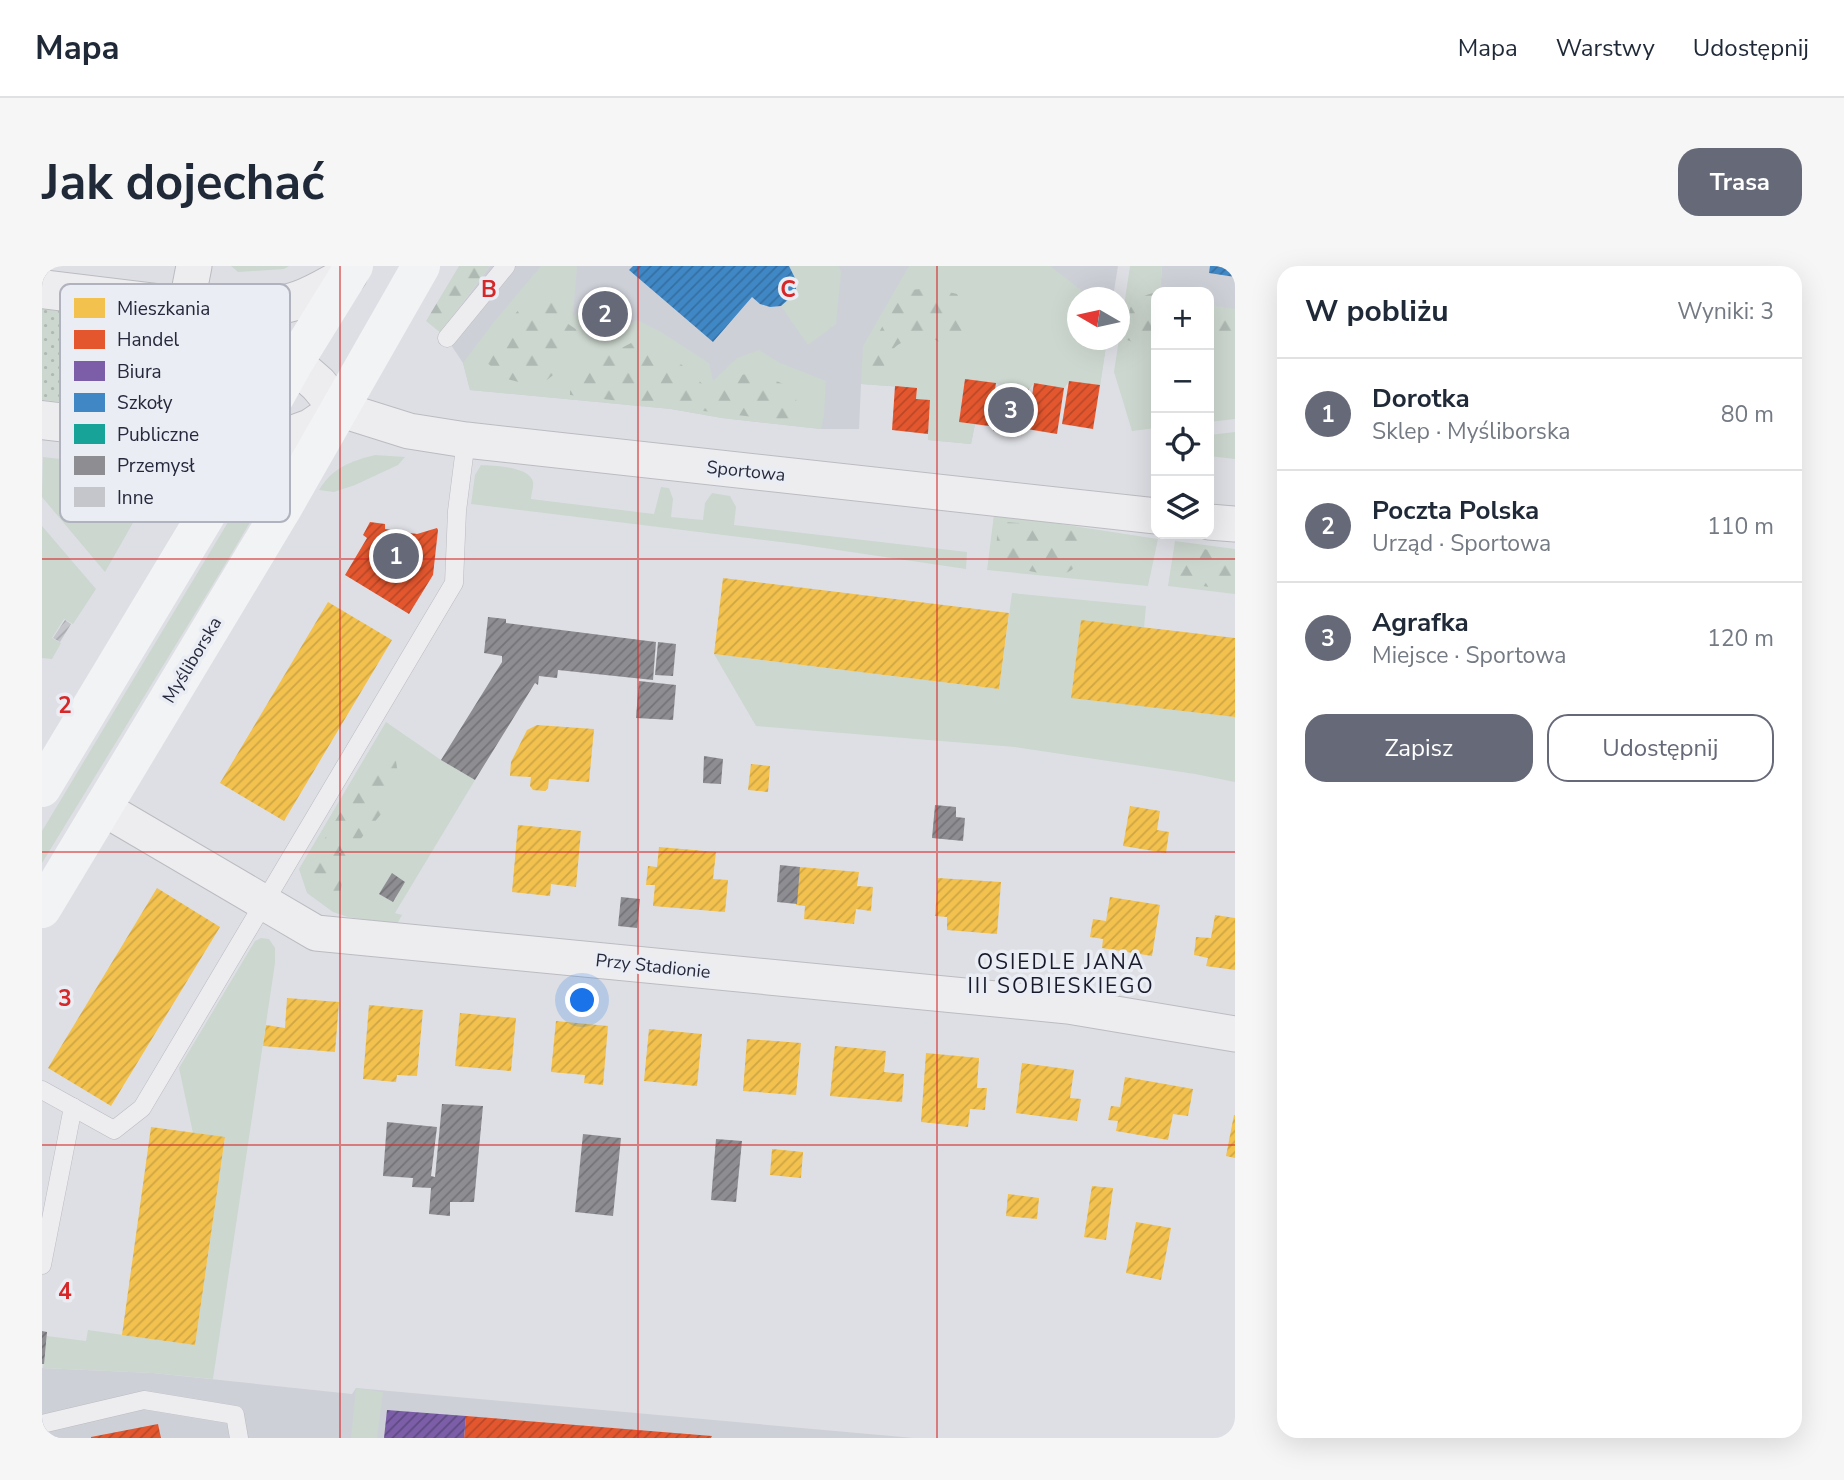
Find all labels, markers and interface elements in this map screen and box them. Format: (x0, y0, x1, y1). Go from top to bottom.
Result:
text: Mapa (35, 26, 120, 71)
text: Mapa (1458, 32, 1518, 64)
text: Warstwy (1556, 32, 1655, 64)
text: Udostępnij (1693, 32, 1809, 64)
button: Trasa (1678, 148, 1802, 216)
text: Jak dojechać (42, 149, 324, 216)
text: B (481, 274, 497, 305)
text: C (780, 274, 796, 305)
legend (60, 284, 290, 522)
north arrow (1067, 287, 1130, 350)
map controls (1151, 287, 1214, 539)
button: + (1151, 287, 1214, 350)
pin: 2 (582, 288, 628, 340)
text: W pobliżu (1305, 291, 1449, 332)
text: Mieszkania (117, 296, 210, 322)
text: Wyniki: 3 (1677, 296, 1774, 327)
text: Handel (117, 327, 180, 353)
button: − (1151, 350, 1214, 413)
text: Biura (117, 359, 162, 385)
text: Dorotka (1372, 381, 1470, 416)
pin: 3 (988, 384, 1034, 436)
text: Szkoły (117, 390, 173, 416)
text: 1 (1321, 399, 1335, 430)
text: 80 m (1721, 399, 1774, 430)
button: locate (1151, 413, 1214, 476)
text: Sklep · Myśliborska (1372, 416, 1570, 447)
text: Publiczne (117, 422, 199, 448)
text: Przemysł (117, 453, 195, 479)
street label: Sportowa (705, 455, 787, 487)
button: layers (1151, 476, 1214, 539)
text: Inne (117, 485, 154, 511)
text: Poczta Polska (1372, 493, 1539, 528)
text: 2 (1321, 511, 1335, 542)
text: 110 m (1707, 511, 1774, 542)
text: Urząd · Sportowa (1372, 528, 1551, 559)
pin: 1 (373, 530, 419, 582)
text: Agrafka (1372, 605, 1469, 640)
street label: Myśliborska (157, 612, 227, 708)
text: 3 (1321, 623, 1335, 654)
text: 120 m (1707, 623, 1774, 654)
text: Miejsce · Sportowa (1372, 640, 1567, 671)
text: 2 (58, 690, 72, 721)
button: Zapisz (1305, 714, 1533, 782)
button: Udostępnij (1547, 714, 1774, 782)
street label: Przy Stadionie (594, 948, 712, 984)
district label: OSIEDLE JANA III SOBIESKIEGO (967, 948, 1155, 1000)
text: 3 (58, 983, 72, 1014)
your location (565, 983, 599, 1017)
text: 4 (58, 1276, 72, 1307)

